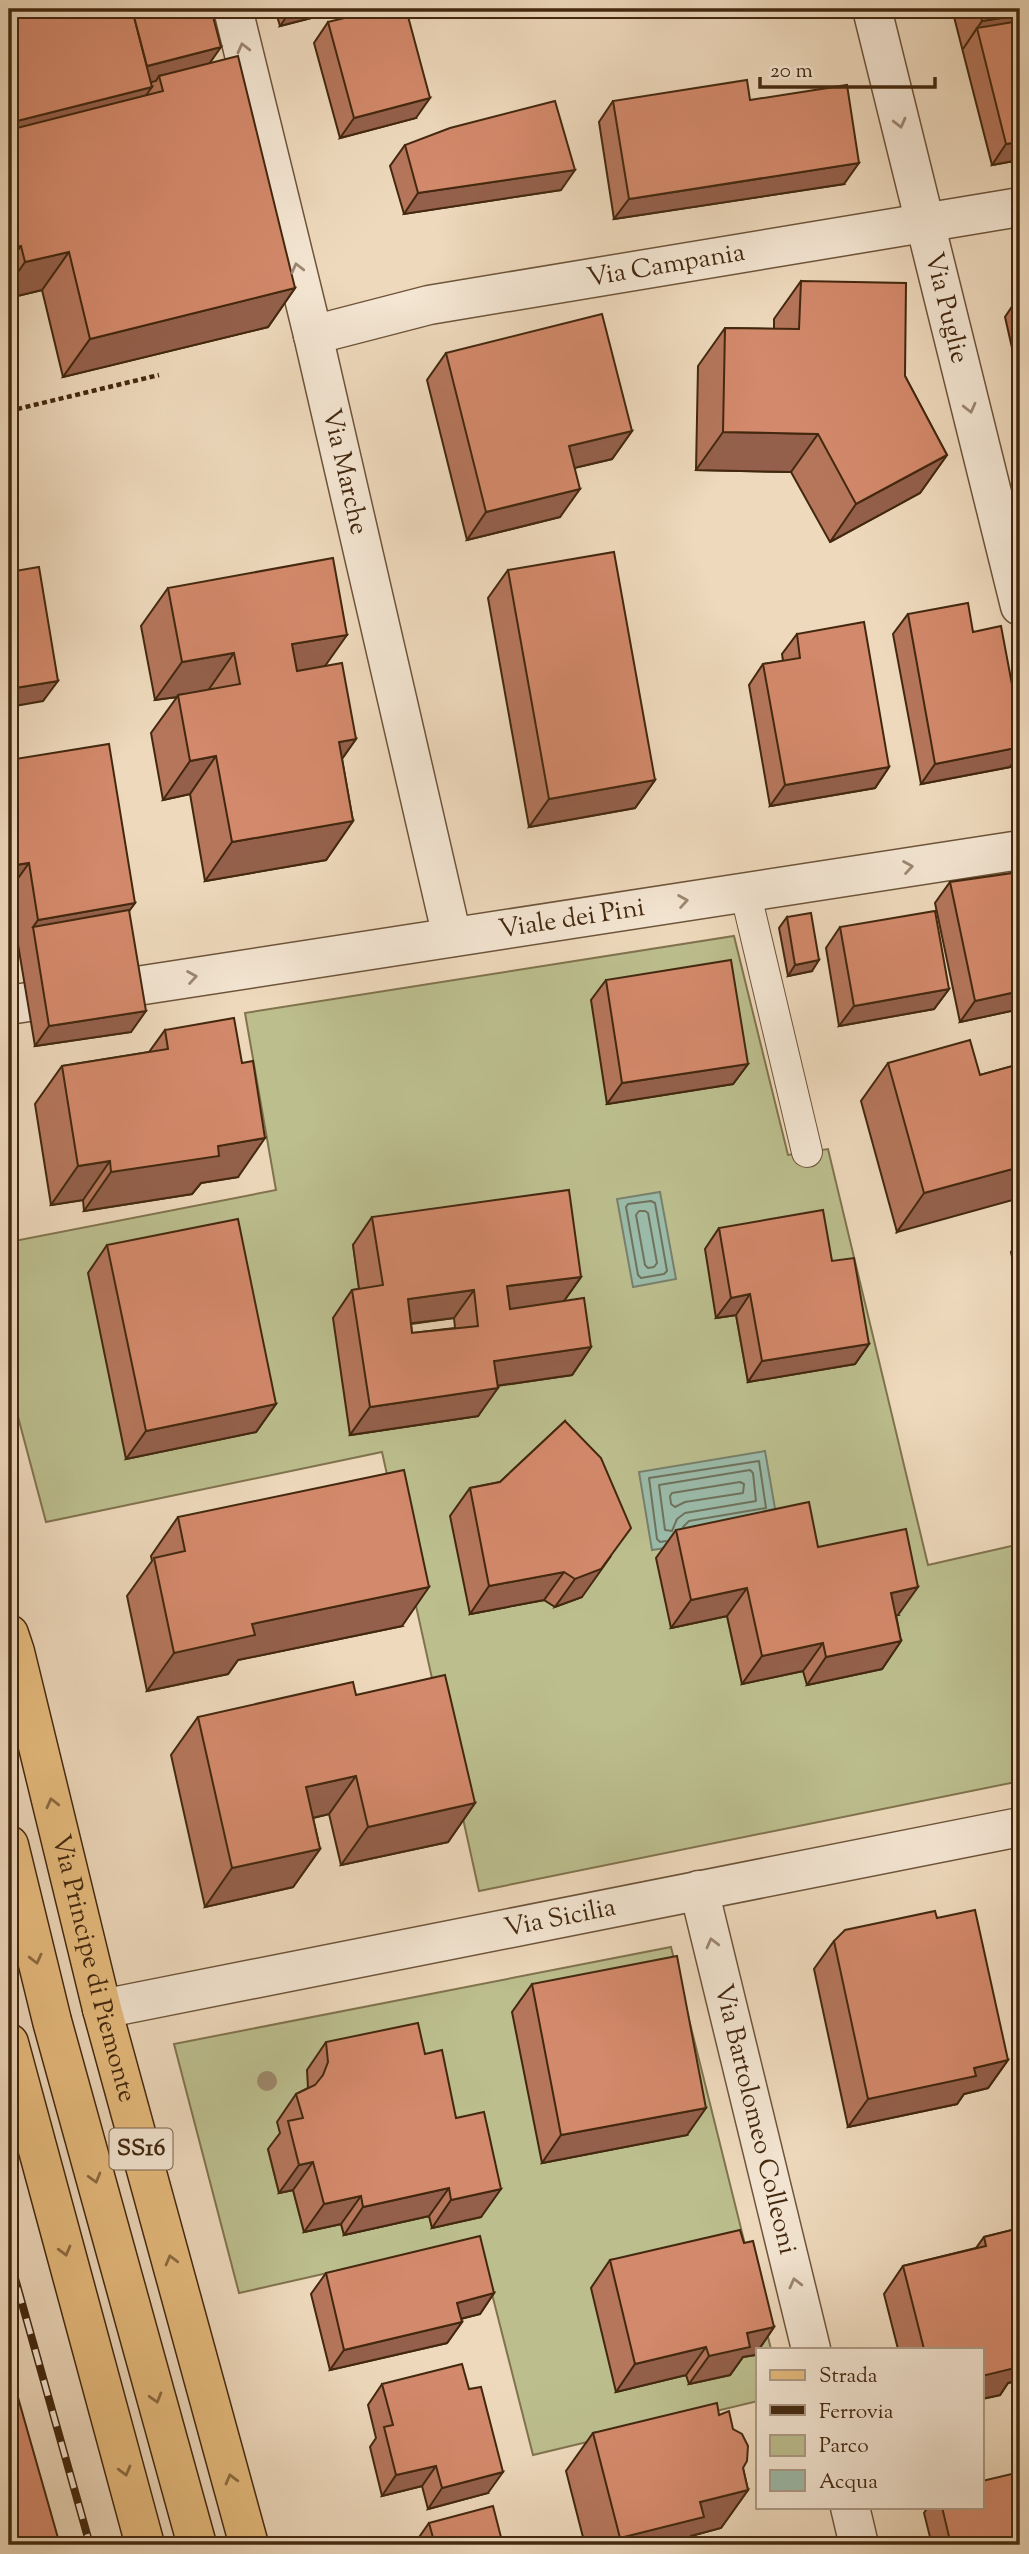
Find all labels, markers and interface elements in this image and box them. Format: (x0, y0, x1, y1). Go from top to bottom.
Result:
one-way arrow (236, 42, 251, 54)
scale bar (760, 46, 934, 90)
text: 20 m (770, 57, 813, 87)
one-way arrow (891, 117, 906, 129)
street label: Via Campania (584, 234, 748, 297)
street label: Via Puglie (915, 249, 978, 367)
one-way arrow (291, 263, 305, 275)
one-way arrow (962, 401, 976, 413)
street label: Via Marche (312, 405, 377, 538)
one-way arrow (902, 859, 914, 874)
street label: Viale dei Pini (496, 890, 647, 949)
one-way arrow (677, 894, 689, 909)
one-way arrow (186, 970, 198, 985)
one-way arrow (46, 1797, 60, 1809)
street label: Via Principe di Piemonte (42, 1831, 145, 2107)
street label: Via Sicilia (501, 1889, 619, 1947)
one-way arrow (706, 1937, 720, 1949)
one-way arrow (28, 1953, 43, 1965)
street label: Via Bartolomeo Colleoni (704, 1980, 806, 2258)
road number: SS16 (110, 2128, 172, 2170)
one-way arrow (87, 2172, 102, 2184)
one-way arrow (57, 2245, 72, 2257)
one-way arrow (165, 2254, 179, 2266)
one-way arrow (789, 2277, 803, 2289)
legend (756, 2348, 984, 2508)
text: Strada (819, 2362, 878, 2392)
one-way arrow (148, 2391, 163, 2403)
text: Ferrovia (819, 2398, 894, 2428)
text: Parco (819, 2432, 869, 2462)
one-way arrow (117, 2464, 131, 2476)
text: Acqua (819, 2468, 878, 2498)
one-way arrow (225, 2474, 239, 2486)

